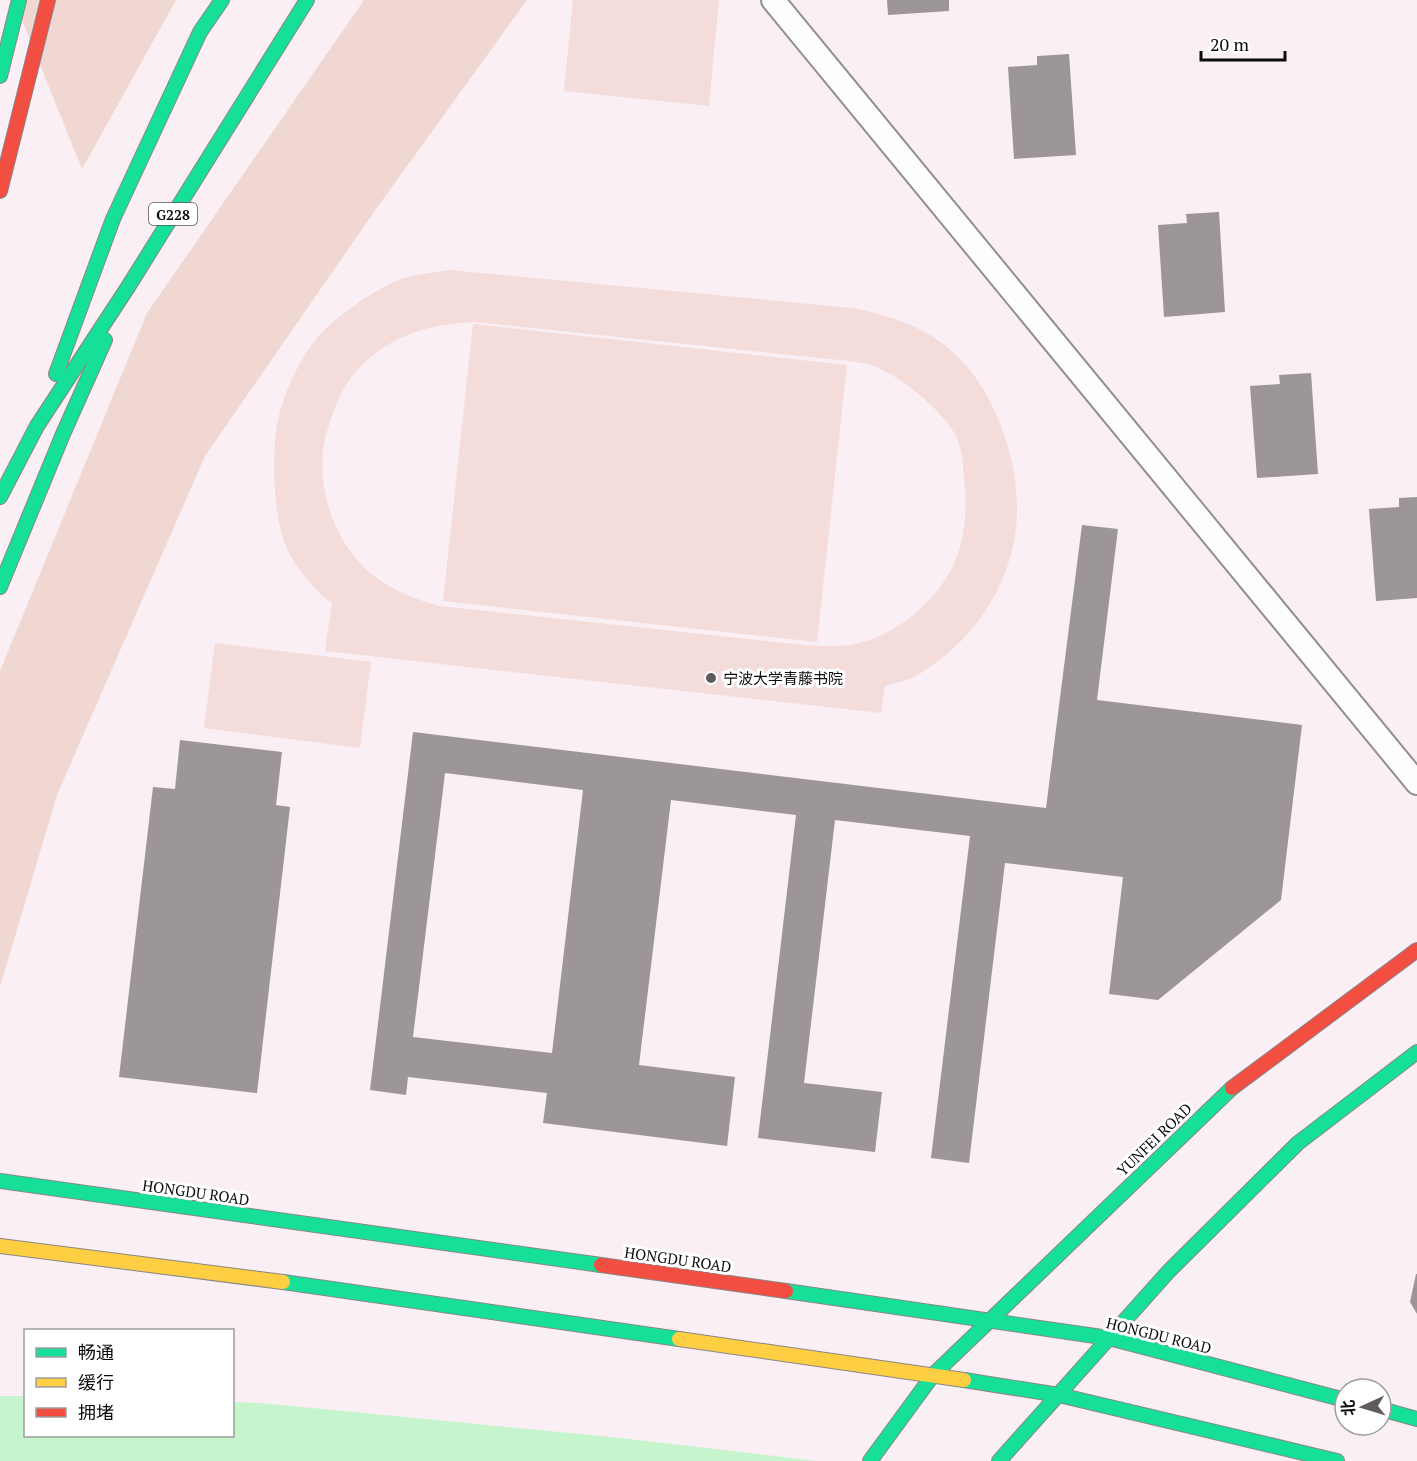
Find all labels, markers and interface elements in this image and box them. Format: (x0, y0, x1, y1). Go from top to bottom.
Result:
scale bar (1201, 24, 1285, 62)
text: 20 m (1210, 32, 1250, 56)
road number: G228 (149, 203, 197, 225)
place label: 宁波大学青藤书院 (723, 668, 843, 688)
marker: 宁波大学青藤书院 (704, 671, 718, 685)
street label: YUNFEI ROAD (1112, 1098, 1196, 1180)
street label: HONGDU ROAD (141, 1175, 251, 1209)
street label: HONGDU ROAD (623, 1242, 733, 1276)
street label: HONGDU ROAD (1104, 1312, 1214, 1358)
legend (24, 1329, 234, 1437)
text: 畅通 (78, 1340, 114, 1364)
text: 缓行 (78, 1370, 114, 1394)
north arrow (1333, 1377, 1393, 1437)
text: 北 (1337, 1399, 1360, 1417)
text: 拥堵 (78, 1400, 114, 1424)

